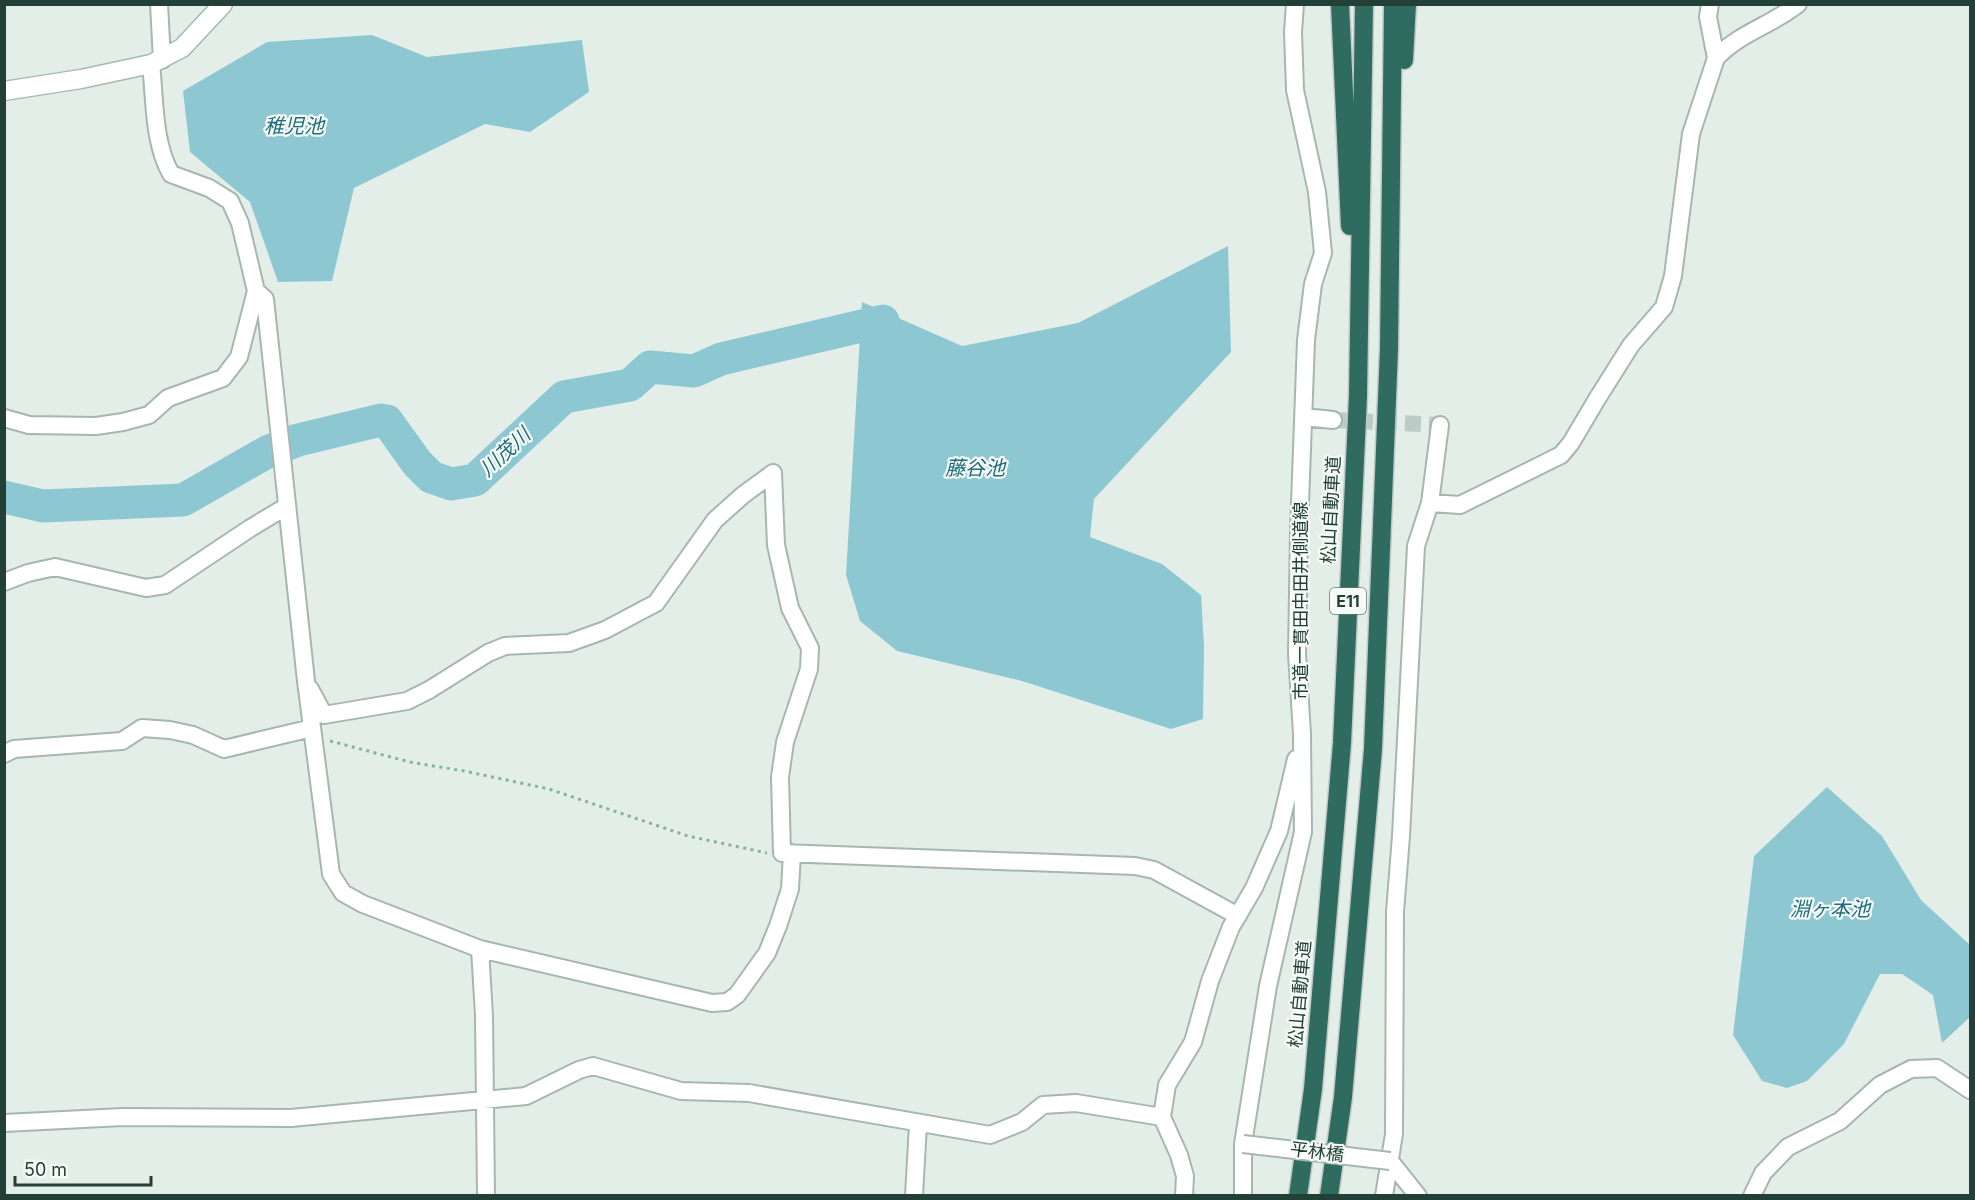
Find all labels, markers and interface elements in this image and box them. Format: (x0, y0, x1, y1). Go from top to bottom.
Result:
water label: 稚児池 (264, 114, 326, 138)
water label: 川茂川 (475, 421, 537, 481)
street label: 松山自動車道 (1317, 455, 1344, 564)
water label: 藤谷池 (945, 456, 1007, 480)
street label: 市道一貫田中田井側道線 (1290, 502, 1311, 700)
road number: E11 (1330, 588, 1366, 614)
water label: 淵ヶ本池 (1790, 897, 1872, 921)
street label: 松山自動車道 (1284, 939, 1315, 1049)
street label: 平林橋 (1289, 1138, 1345, 1165)
scale bar (15, 1149, 152, 1187)
text: 50 m (24, 1159, 67, 1180)

